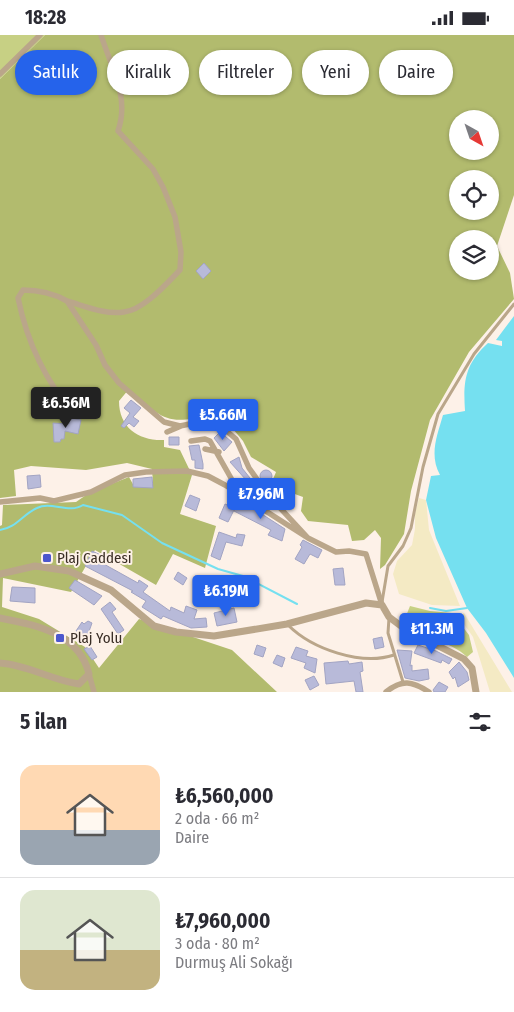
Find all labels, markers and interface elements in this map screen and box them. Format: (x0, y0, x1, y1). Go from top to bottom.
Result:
text: 18:28 (25, 6, 66, 29)
chip: Satılık (15, 50, 97, 95)
chip: Kiralık (107, 50, 189, 95)
chip: Filtreler (199, 50, 292, 95)
chip: Yeni (302, 50, 369, 95)
chip: Daire (379, 50, 453, 95)
north arrow (449, 110, 499, 160)
map controls (449, 110, 499, 280)
button: locate (449, 170, 499, 220)
button: layers (449, 230, 499, 280)
pin: ₺6.56M (25, 387, 107, 429)
text: ₺6.56M (42, 393, 90, 412)
pin: ₺5.66M (182, 399, 264, 441)
text: ₺5.66M (199, 405, 247, 424)
pin: ₺7.96M (220, 477, 302, 520)
text: ₺7.96M (238, 484, 284, 503)
place label: Plaj Caddesi (57, 549, 132, 567)
marker: Plaj Caddesi (41, 552, 53, 564)
pin: ₺6.19M (185, 575, 267, 617)
text: ₺6.19M (203, 581, 249, 600)
pin: ₺11.3M (391, 613, 473, 655)
text: ₺11.3M (410, 619, 454, 638)
place label: Plaj Yolu (70, 629, 122, 647)
marker: Plaj Yolu (54, 632, 66, 644)
icon: filters (466, 708, 494, 736)
text: 5 ilan (20, 709, 67, 735)
text: ₺6,560,000 (175, 783, 273, 809)
icon: home (60, 785, 120, 845)
text: 2 oda · 66 m² (175, 809, 259, 828)
text: Daire (175, 828, 209, 847)
text: ₺7,960,000 (175, 908, 270, 934)
icon: home (60, 910, 120, 970)
text: 3 oda · 80 m² (175, 934, 260, 953)
text: Durmuş Ali Sokağı (175, 953, 293, 972)

